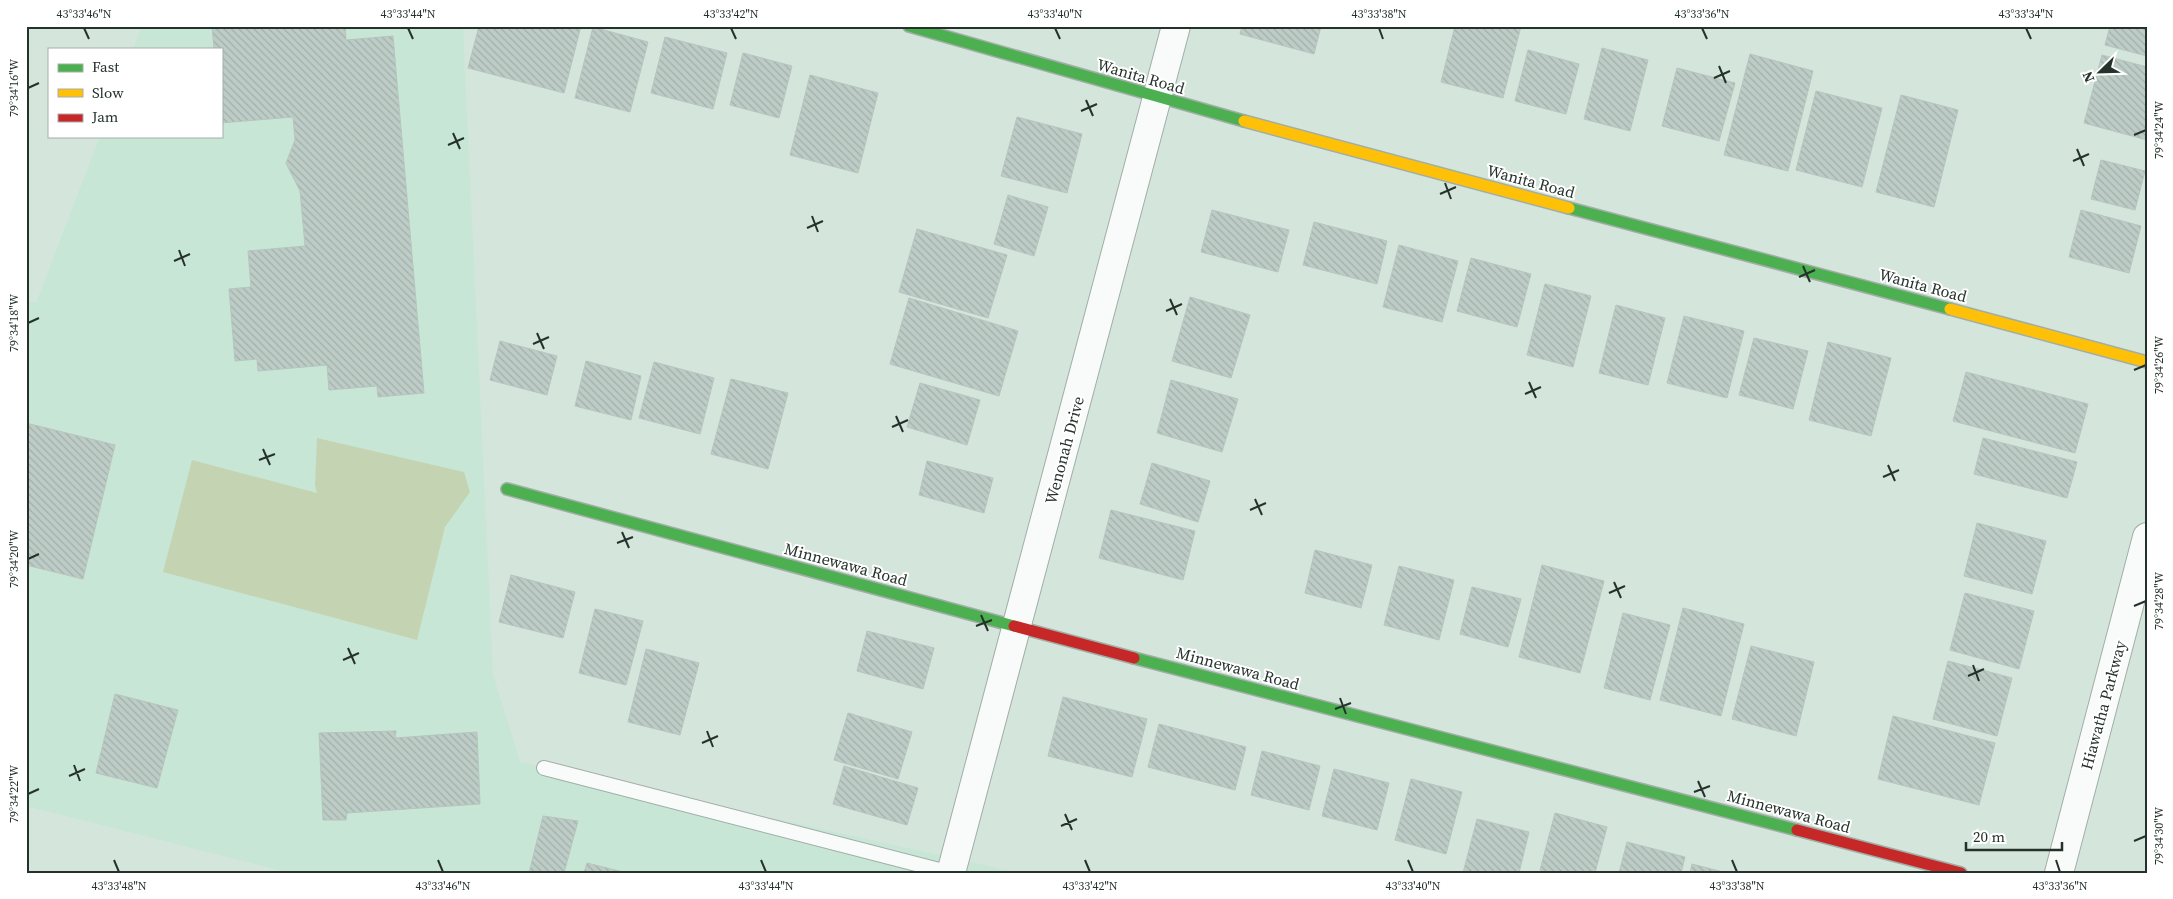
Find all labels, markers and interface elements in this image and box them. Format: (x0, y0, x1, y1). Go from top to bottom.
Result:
text: 43°33'46"N (56, 6, 112, 22)
text: 43°33'44"N (380, 6, 436, 22)
text: 43°33'42"N (703, 6, 759, 22)
text: 43°33'40"N (1027, 6, 1083, 22)
text: 43°33'38"N (1351, 6, 1407, 22)
text: 43°33'36"N (1674, 6, 1730, 22)
text: 43°33'34"N (1998, 6, 2054, 22)
legend (48, 48, 222, 138)
north arrow (2076, 48, 2126, 98)
street label: Wanita Road (1095, 53, 1187, 99)
text: Fast (92, 56, 119, 77)
text: 79°34'16"W (6, 59, 22, 117)
text: N (2077, 68, 2099, 86)
text: Slow (92, 82, 124, 103)
text: 79°34'24"W (2151, 101, 2167, 159)
text: Jam (91, 106, 119, 127)
street label: Wanita Road (1485, 159, 1577, 203)
street label: Wanita Road (1877, 263, 1969, 307)
text: 79°34'18"W (6, 294, 22, 352)
text: 79°34'26"W (2151, 336, 2167, 394)
street label: Wenonah Drive (1039, 394, 1089, 506)
text: 79°34'20"W (6, 530, 22, 588)
street label: Minnewawa Road (782, 537, 910, 591)
text: 79°34'28"W (2151, 572, 2167, 630)
street label: Hiawatha Parkway (2075, 637, 2131, 772)
street label: Minnewawa Road (1174, 641, 1302, 695)
text: 79°34'22"W (6, 765, 22, 823)
street label: Minnewawa Road (1725, 784, 1853, 838)
text: 79°34'30"W (2151, 807, 2167, 865)
scale bar (1966, 819, 2062, 851)
text: 20 m (1973, 826, 2005, 847)
text: 43°33'48"N (91, 878, 147, 894)
text: 43°33'46"N (415, 878, 471, 894)
text: 43°33'44"N (738, 878, 794, 894)
text: 43°33'42"N (1062, 878, 1118, 894)
text: 43°33'40"N (1385, 878, 1441, 894)
text: 43°33'38"N (1709, 878, 1765, 894)
text: 43°33'36"N (2032, 878, 2088, 894)

